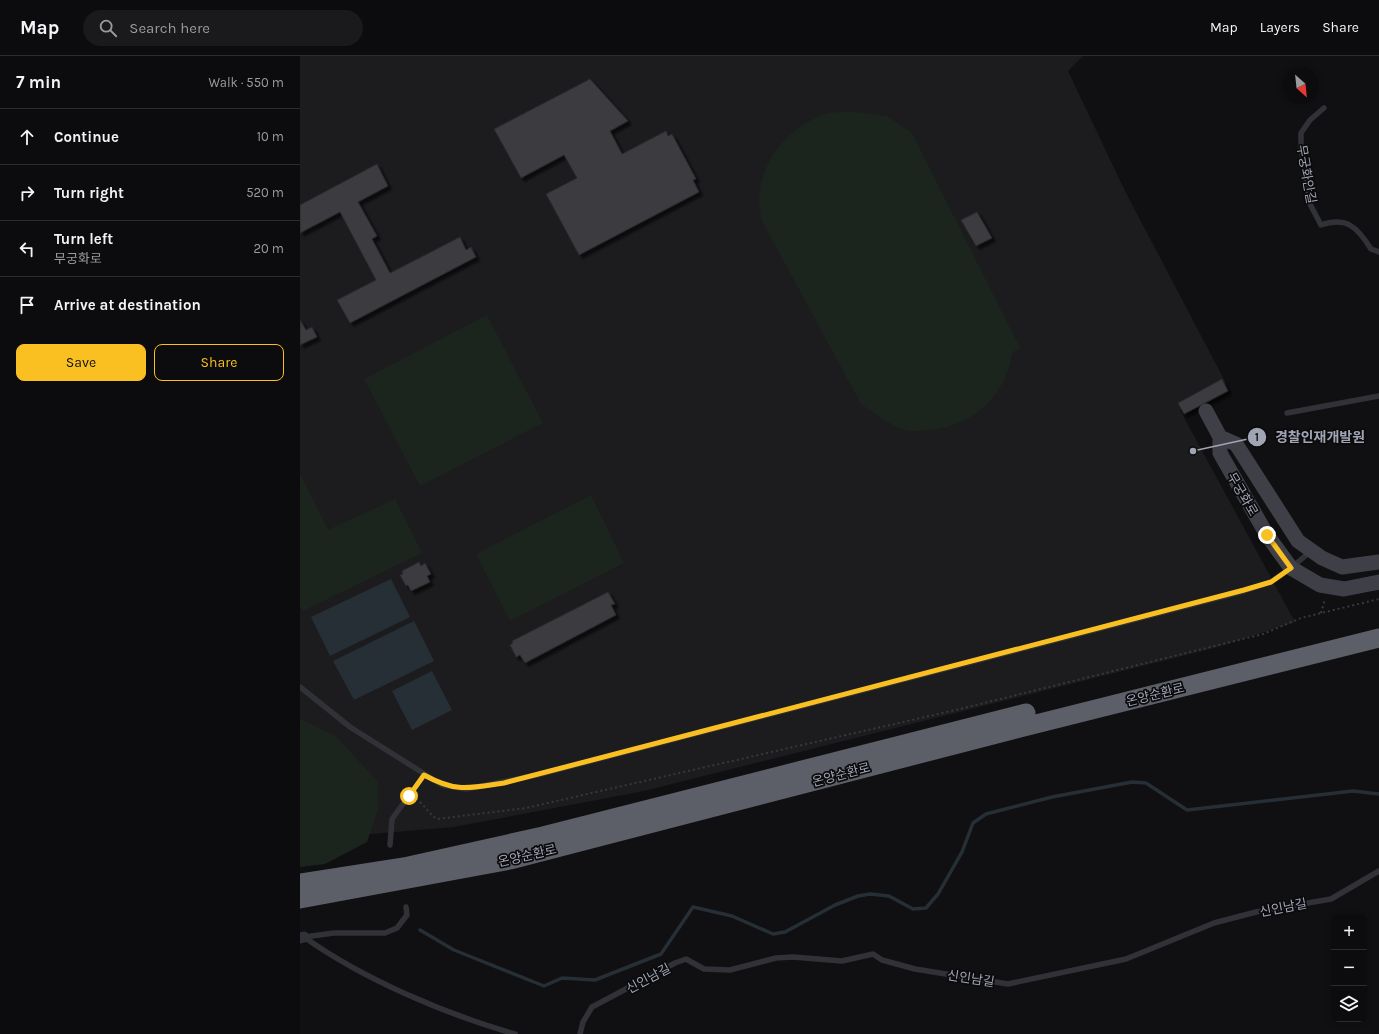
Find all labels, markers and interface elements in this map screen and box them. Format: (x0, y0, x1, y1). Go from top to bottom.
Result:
search box (83, 10, 363, 46)
text: Map (20, 17, 59, 39)
icon: search (97, 17, 119, 39)
text: Search here (129, 19, 210, 37)
text: Map (1210, 19, 1238, 36)
text: Layers (1260, 19, 1300, 36)
text: Share (1322, 19, 1359, 36)
north arrow (1283, 68, 1319, 104)
text: 7 min (16, 72, 61, 92)
text: Walk · 550 m (209, 75, 284, 90)
icon: ahead (16, 126, 38, 148)
text: Continue (54, 128, 119, 146)
text: 10 m (257, 129, 284, 144)
street label: 무궁화안길 (1294, 143, 1319, 205)
icon: right (16, 182, 38, 204)
text: Turn right (54, 184, 124, 202)
text: 520 m (246, 185, 284, 200)
text: Turn left (54, 230, 113, 248)
icon: left (16, 238, 38, 260)
text: 20 m (254, 241, 284, 256)
text: 무궁화로 (54, 251, 102, 266)
icon: arrive (16, 294, 38, 316)
text: Arrive at destination (54, 296, 201, 314)
button: Save (16, 344, 146, 381)
button: Share (154, 344, 284, 381)
callout: 경찰인재개발원 (1247, 424, 1373, 450)
text: 경찰인재개발원 (1275, 429, 1365, 446)
text: 1 (1255, 430, 1259, 444)
street label: 무궁화로 (1224, 470, 1261, 519)
route end (1258, 526, 1276, 544)
street label: 온양순환로 (1124, 680, 1186, 709)
street label: 온양순환로 (810, 759, 872, 789)
route start (400, 787, 418, 805)
street label: 온양순환로 (496, 841, 558, 870)
street label: 신인남길 (1258, 896, 1308, 919)
map controls (1331, 914, 1367, 1022)
button: + (1331, 914, 1367, 950)
button: − (1331, 950, 1367, 986)
street label: 신인남길 (624, 961, 673, 996)
street label: 신인남길 (946, 967, 996, 990)
button: layers (1331, 986, 1367, 1022)

